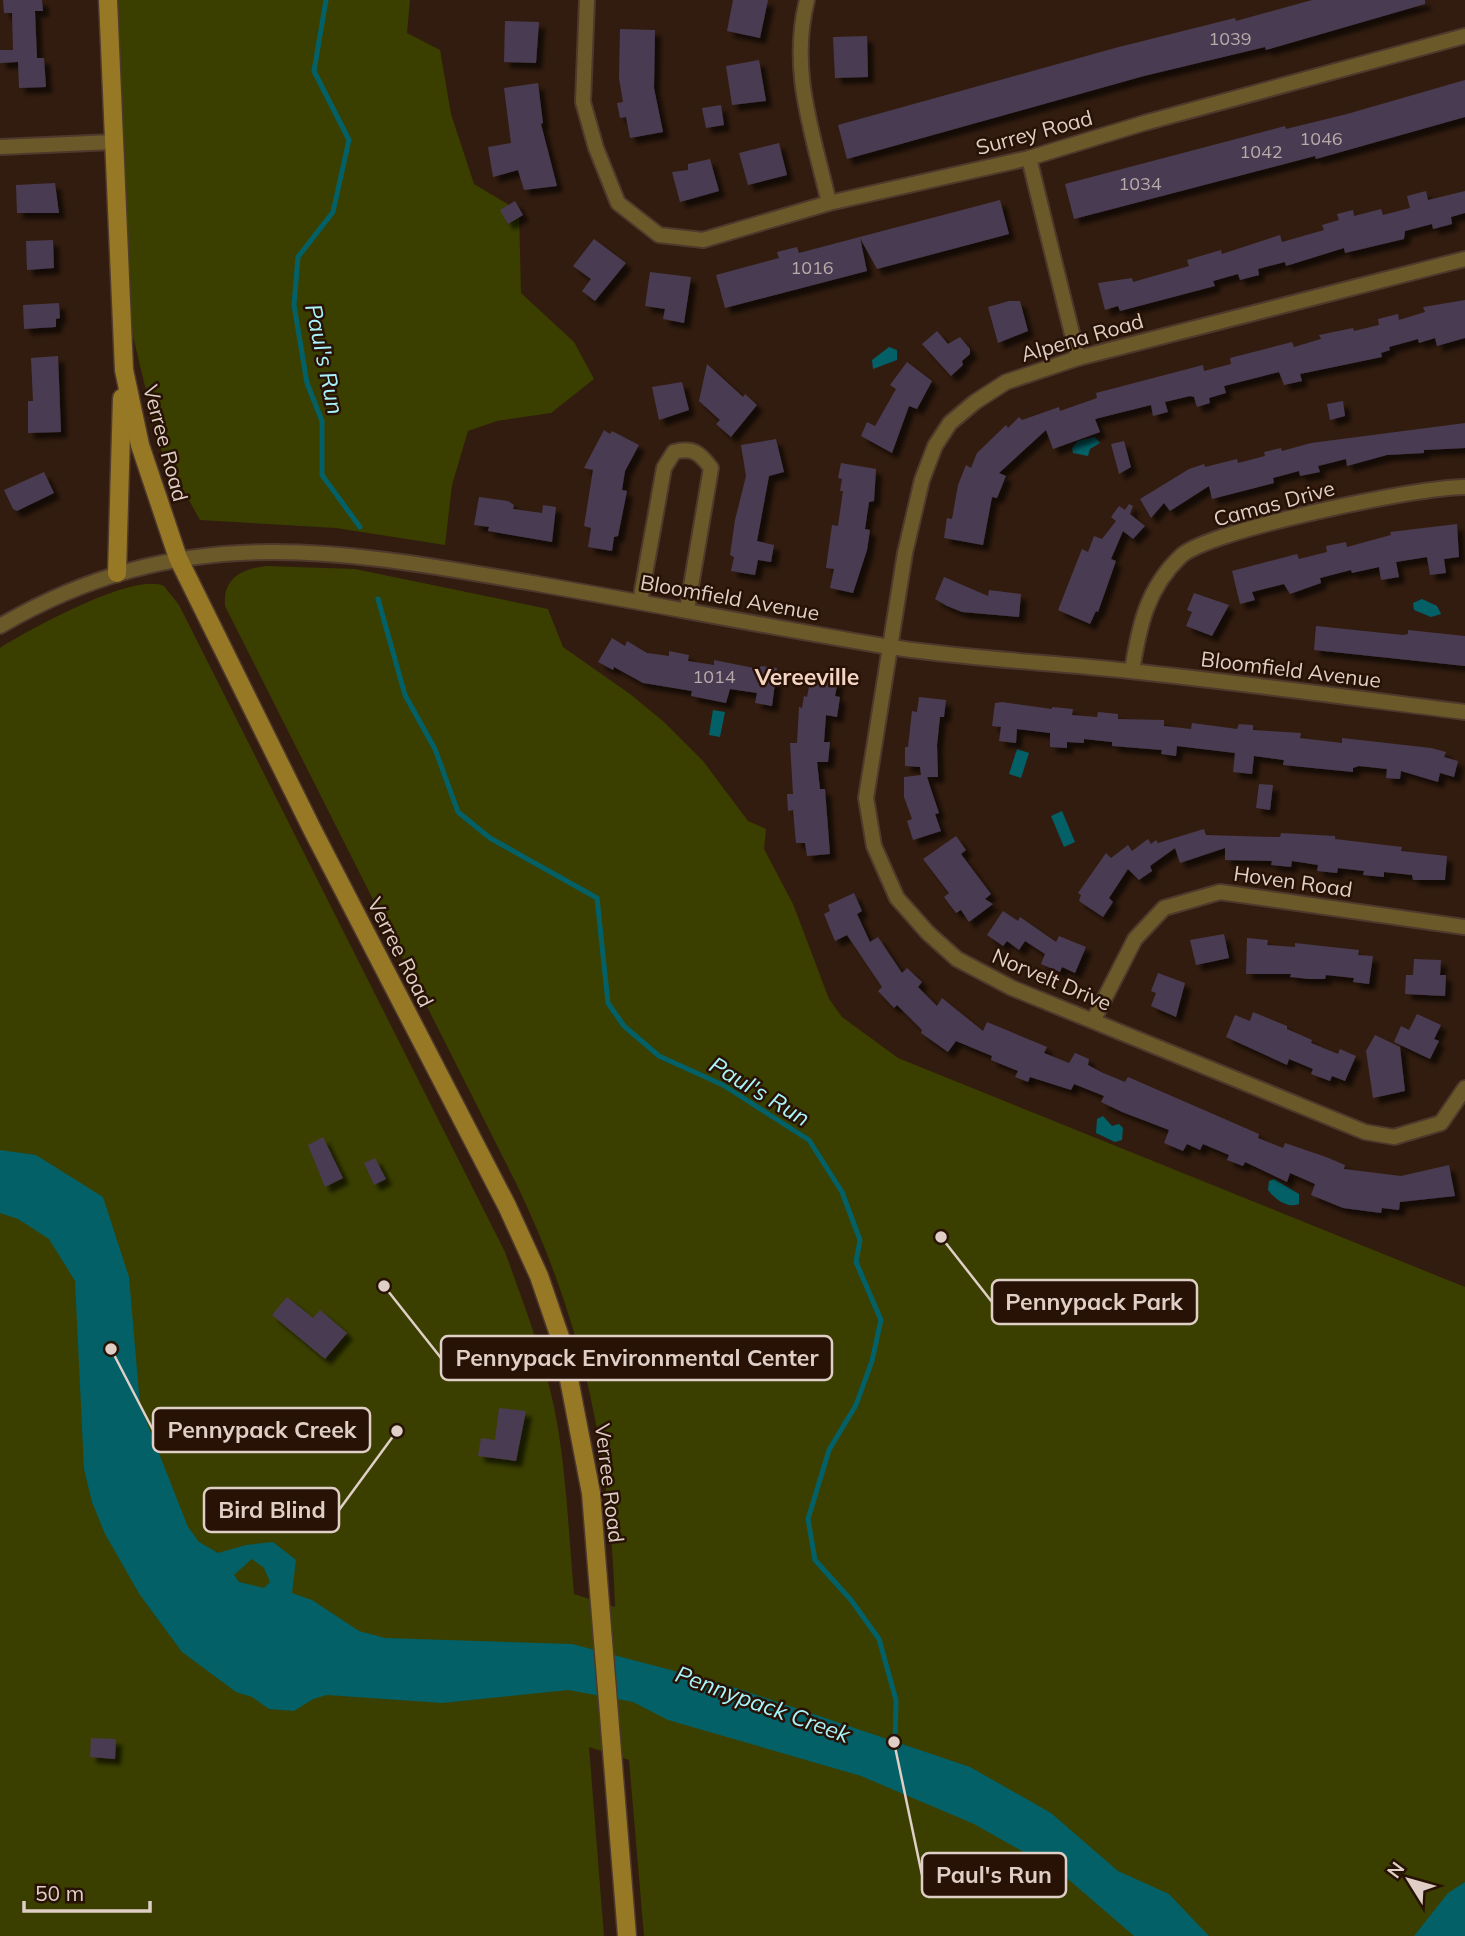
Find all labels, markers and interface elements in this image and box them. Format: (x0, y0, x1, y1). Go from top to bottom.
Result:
house number: 1039 (1208, 27, 1252, 50)
street label: Surrey Road (973, 104, 1095, 160)
house number: 1046 (1299, 127, 1343, 150)
house number: 1042 (1239, 140, 1283, 163)
house number: 1034 (1118, 172, 1162, 195)
house number: 1016 (790, 256, 834, 279)
water label: Paul's Run (299, 301, 351, 417)
street label: Alpena Road (1018, 307, 1146, 367)
street label: Verree Road (138, 382, 194, 504)
street label: Camas Drive (1211, 474, 1337, 532)
street label: Bloomfield Avenue (638, 568, 822, 626)
street label: Bloomfield Avenue (1199, 645, 1383, 693)
district label: Vereeville (754, 662, 859, 691)
house number: 1014 (692, 665, 736, 688)
street label: Hoven Road (1232, 860, 1354, 902)
street label: Verree Road (362, 893, 440, 1011)
street label: Norvelt Drive (989, 942, 1115, 1016)
water label: Paul's Run (704, 1050, 816, 1132)
callout: Pennypack Park (992, 1280, 1197, 1324)
text: Pennypack Park (1005, 1287, 1184, 1316)
callout: Pennypack Environmental Center (441, 1336, 832, 1380)
text: Pennypack Environmental Center (456, 1343, 818, 1372)
callout: Pennypack Creek (153, 1408, 370, 1452)
text: Pennypack Creek (167, 1415, 358, 1444)
street label: Verree Road (590, 1422, 630, 1544)
callout: Bird Blind (204, 1488, 339, 1532)
text: Bird Blind (218, 1495, 326, 1524)
water label: Pennypack Creek (672, 1659, 855, 1749)
north arrow (1374, 1845, 1444, 1915)
callout: Paul's Run (922, 1853, 1066, 1897)
text: N (1382, 1857, 1409, 1883)
text: Paul's Run (936, 1860, 1052, 1889)
scale bar (24, 1870, 150, 1914)
text: 50 m (35, 1880, 84, 1906)

